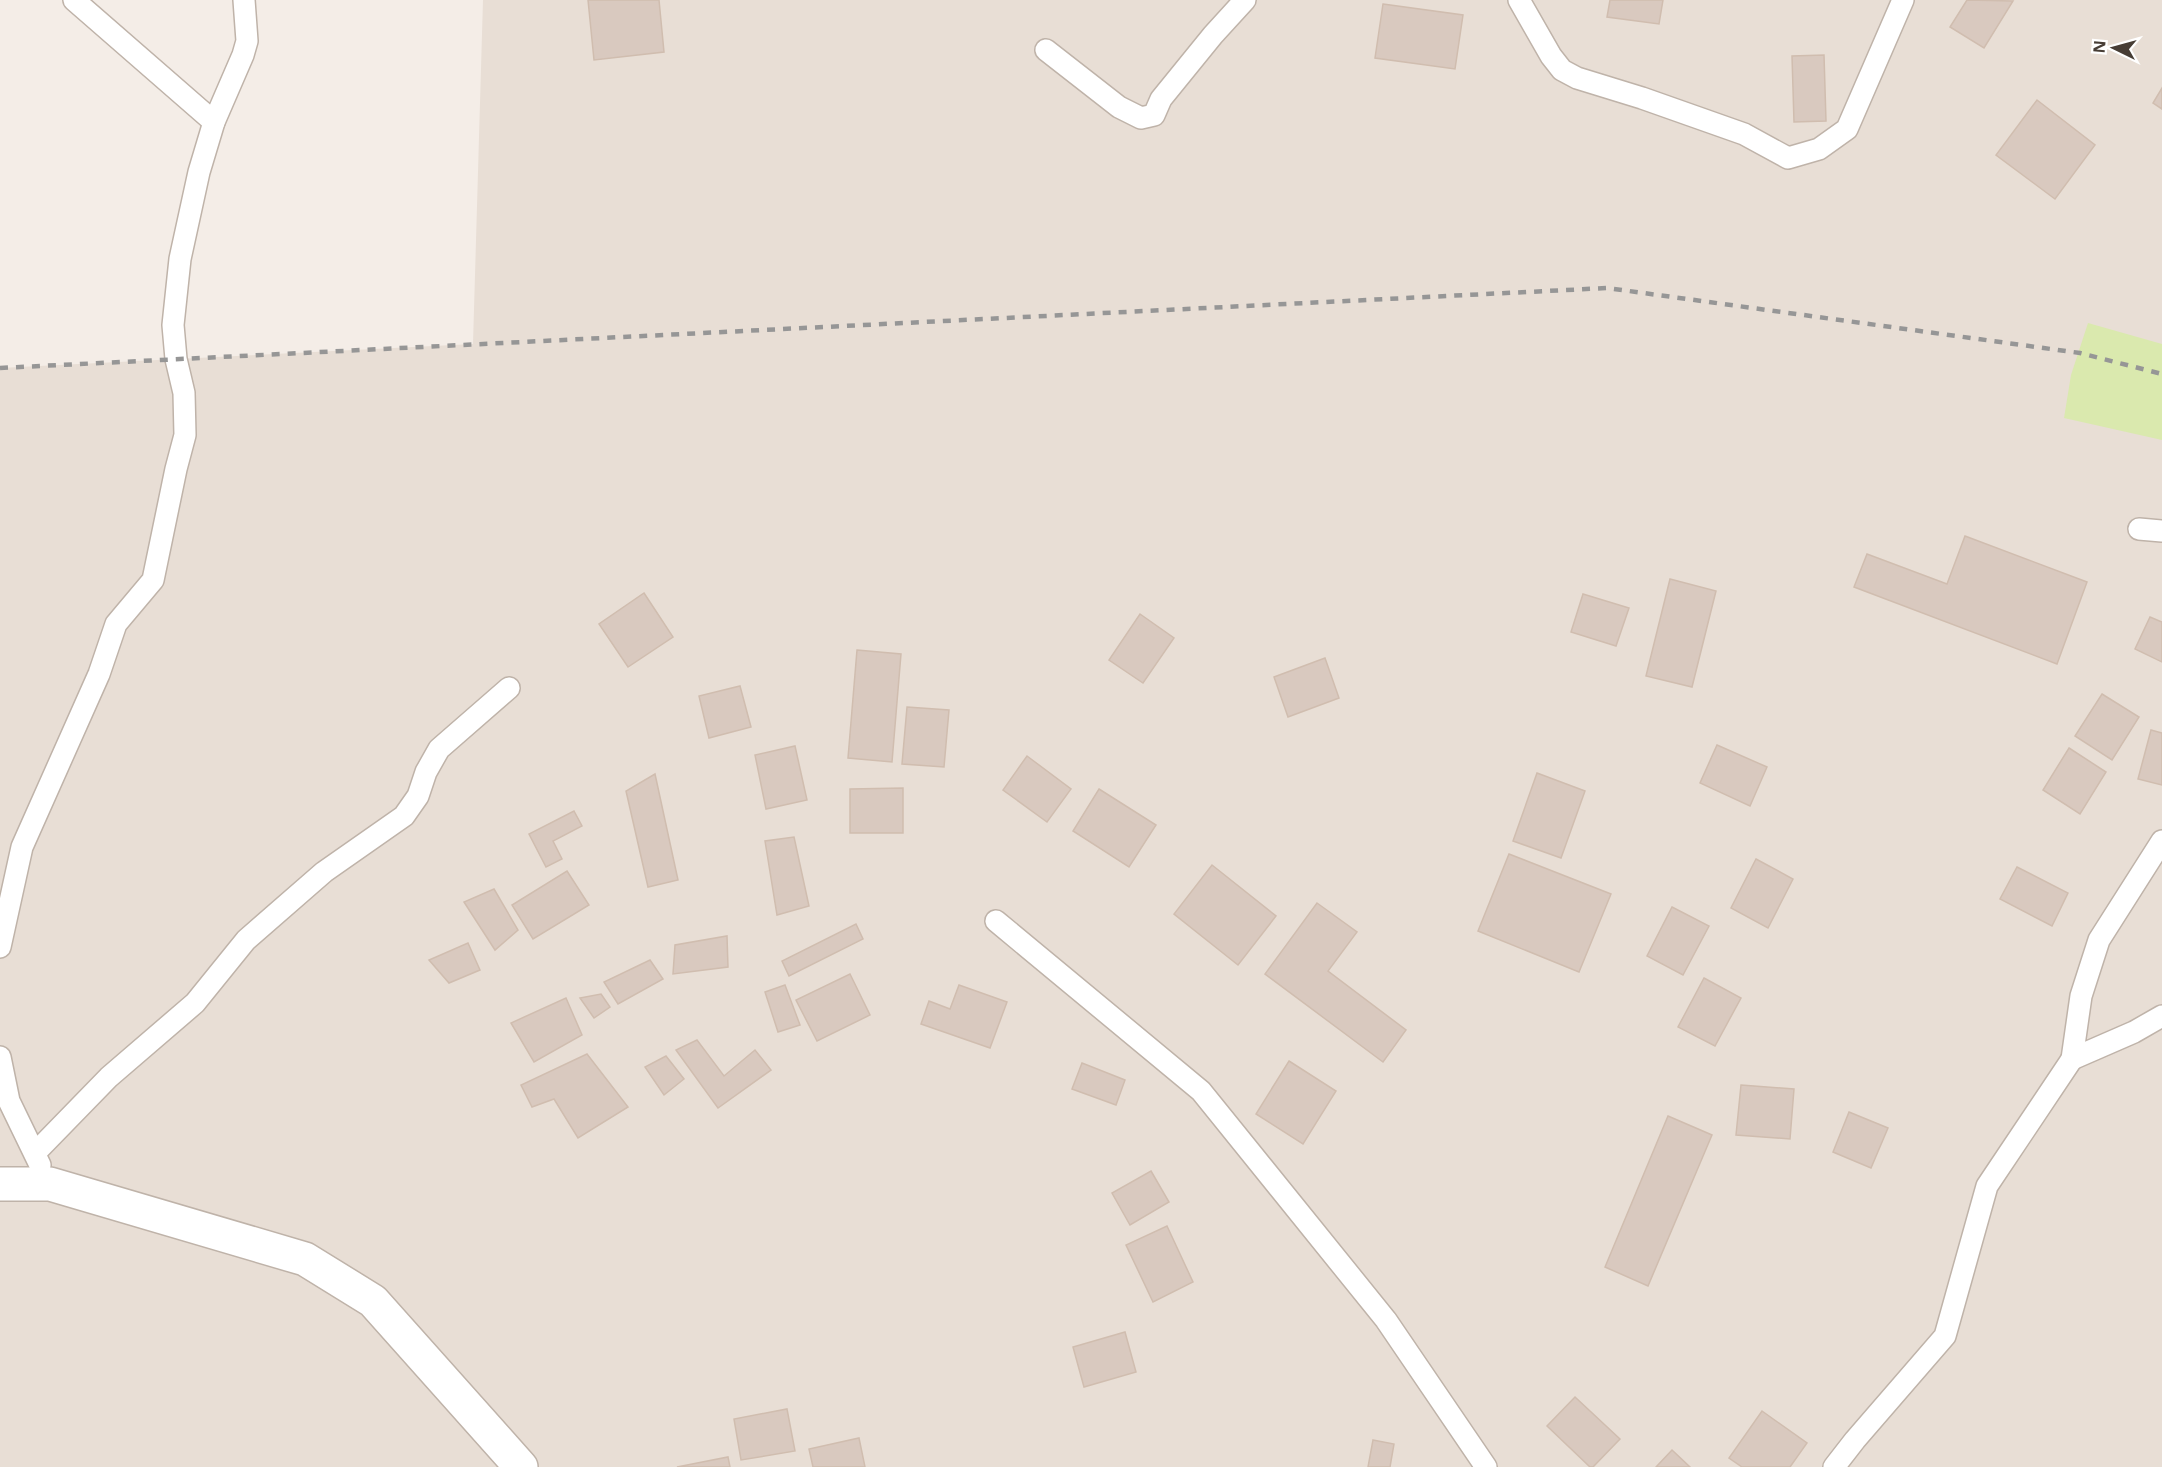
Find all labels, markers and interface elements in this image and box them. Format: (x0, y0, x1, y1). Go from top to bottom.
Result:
north arrow (2084, 18, 2144, 78)
text: N (2088, 39, 2111, 54)

